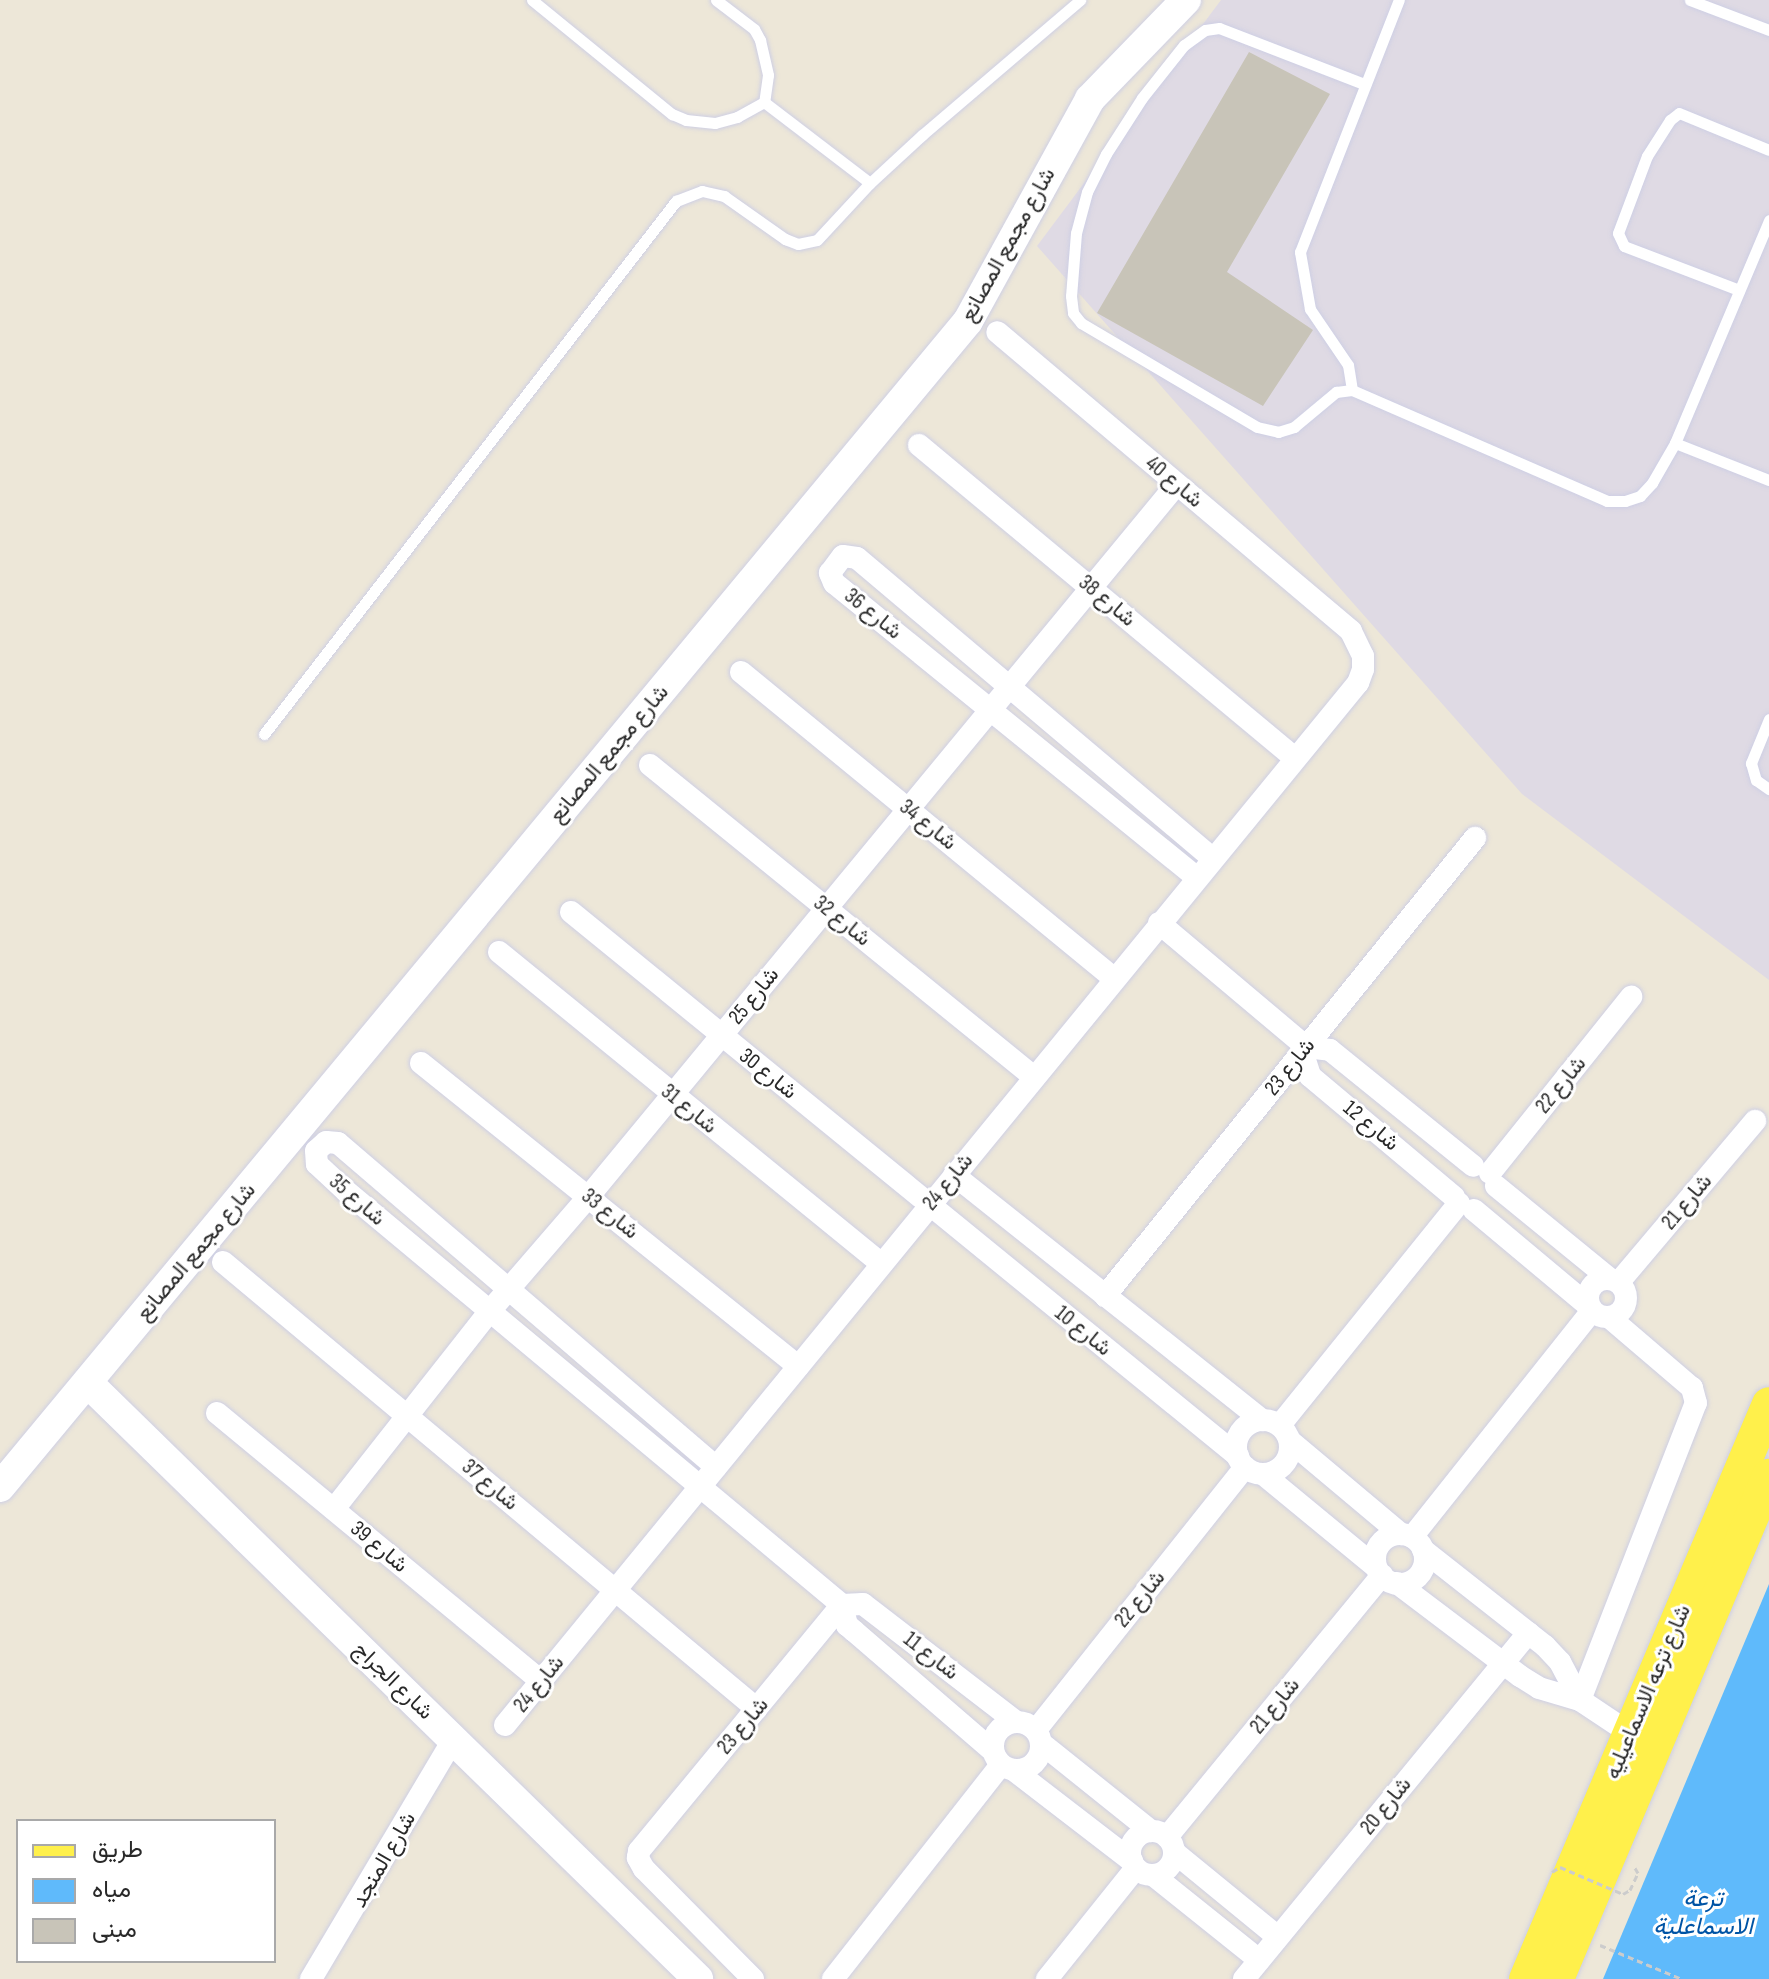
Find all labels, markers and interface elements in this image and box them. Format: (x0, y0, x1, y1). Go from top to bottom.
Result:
street label: شارع مجمع المصانع (955, 163, 1061, 327)
street label: شارع 40 (1140, 450, 1208, 514)
street label: شارع 38 (1073, 569, 1141, 633)
street label: شارع 36 (839, 583, 907, 645)
street label: شارع مجمع المصانع (544, 680, 674, 828)
street label: شارع 34 (894, 794, 962, 856)
street label: شارع 32 (808, 890, 876, 952)
street label: شارع 25 (723, 962, 785, 1030)
street label: شارع 23 (1259, 1033, 1321, 1101)
street label: شارع 30 (734, 1043, 802, 1105)
street label: شارع 22 (1530, 1051, 1592, 1119)
street label: شارع 31 (656, 1078, 722, 1140)
street label: شارع 12 (1338, 1095, 1404, 1157)
street label: شارع 24 (917, 1148, 979, 1216)
street label: شارع 35 (324, 1168, 390, 1232)
street label: شارع 21 (1656, 1169, 1718, 1235)
street label: شارع مجمع المصانع (131, 1178, 261, 1326)
street label: شارع 33 (576, 1183, 644, 1245)
street label: شارع 10 (1049, 1300, 1117, 1362)
street label: شارع 37 (456, 1454, 524, 1516)
street label: شارع 39 (345, 1515, 413, 1579)
street label: شارع 22 (1109, 1565, 1171, 1633)
street label: شارع ترعه الاسماعيليه (1599, 1601, 1697, 1783)
street label: شارع 11 (898, 1626, 964, 1686)
street label: شارع الجراج (348, 1636, 438, 1726)
street label: شارع 24 (508, 1650, 570, 1718)
street label: شارع 21 (1244, 1673, 1306, 1739)
street label: شارع 23 (712, 1692, 774, 1760)
street label: شارع 20 (1355, 1772, 1417, 1840)
street label: شارع المنجد (346, 1808, 422, 1912)
legend (16, 1819, 276, 1963)
text: طريق (92, 1835, 143, 1864)
text: مياه (92, 1875, 131, 1904)
water label: ترعة الاسماعلية (1653, 1885, 1753, 1941)
text: مبنى (92, 1915, 137, 1944)

